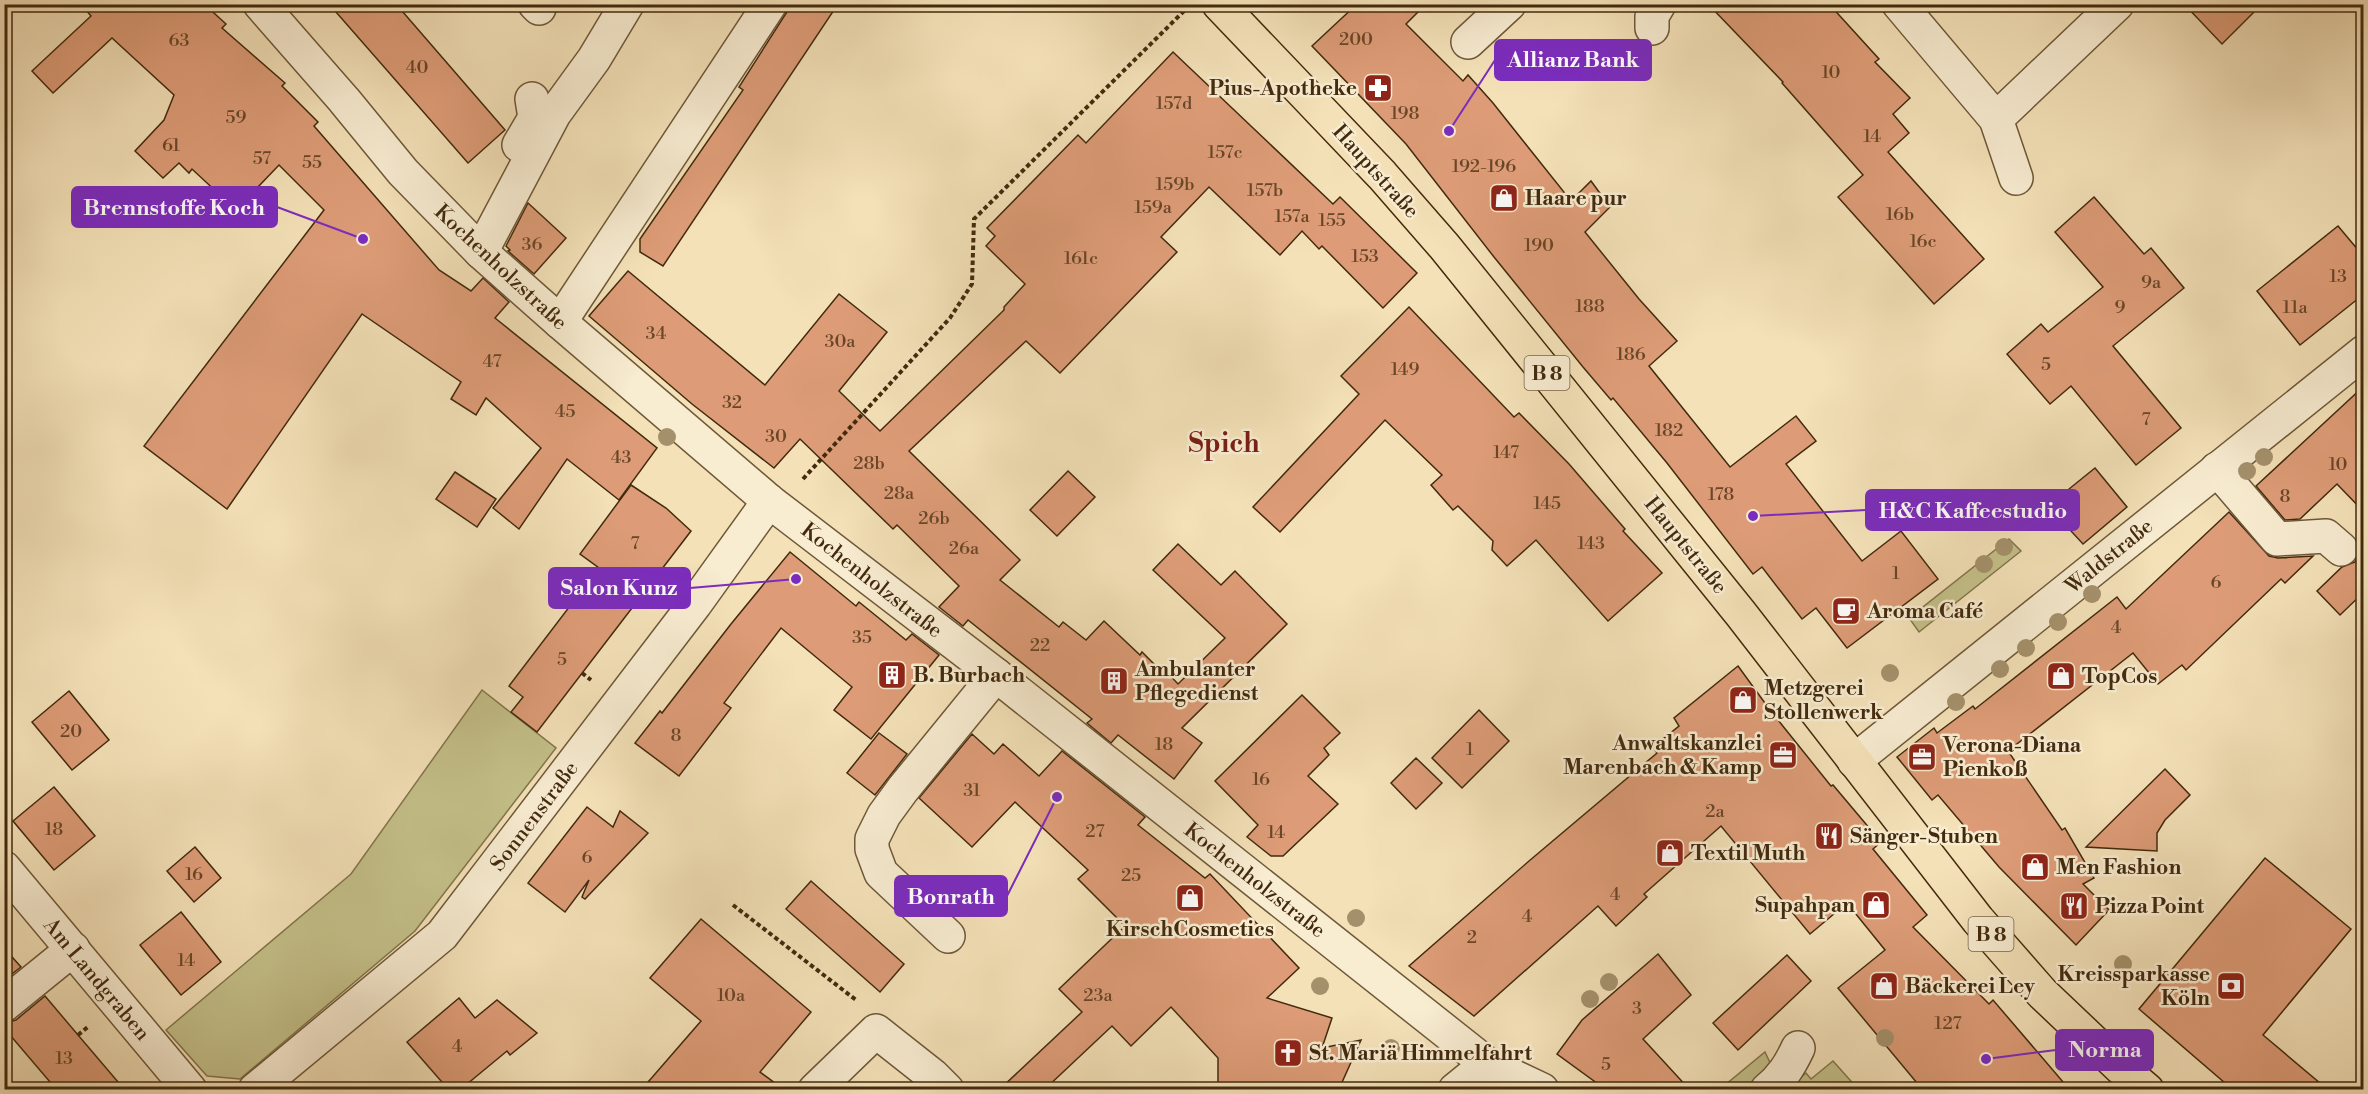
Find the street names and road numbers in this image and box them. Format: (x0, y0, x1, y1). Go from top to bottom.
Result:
street label: Hauptstraße (1326, 119, 1424, 224)
street label: Kochenholzstraße (428, 199, 572, 336)
road number: B 8 (1524, 356, 1570, 390)
street label: Hauptstraße (1638, 492, 1732, 600)
street label: Waldstraße (2060, 514, 2159, 601)
street label: Kochenholzstraße (795, 517, 947, 644)
street label: Sonnenstraße (485, 757, 585, 877)
street label: Kochenholzstraße (1178, 817, 1330, 944)
street label: Am Landgraben (37, 912, 155, 1047)
road number: B 8 (1968, 917, 2014, 951)

